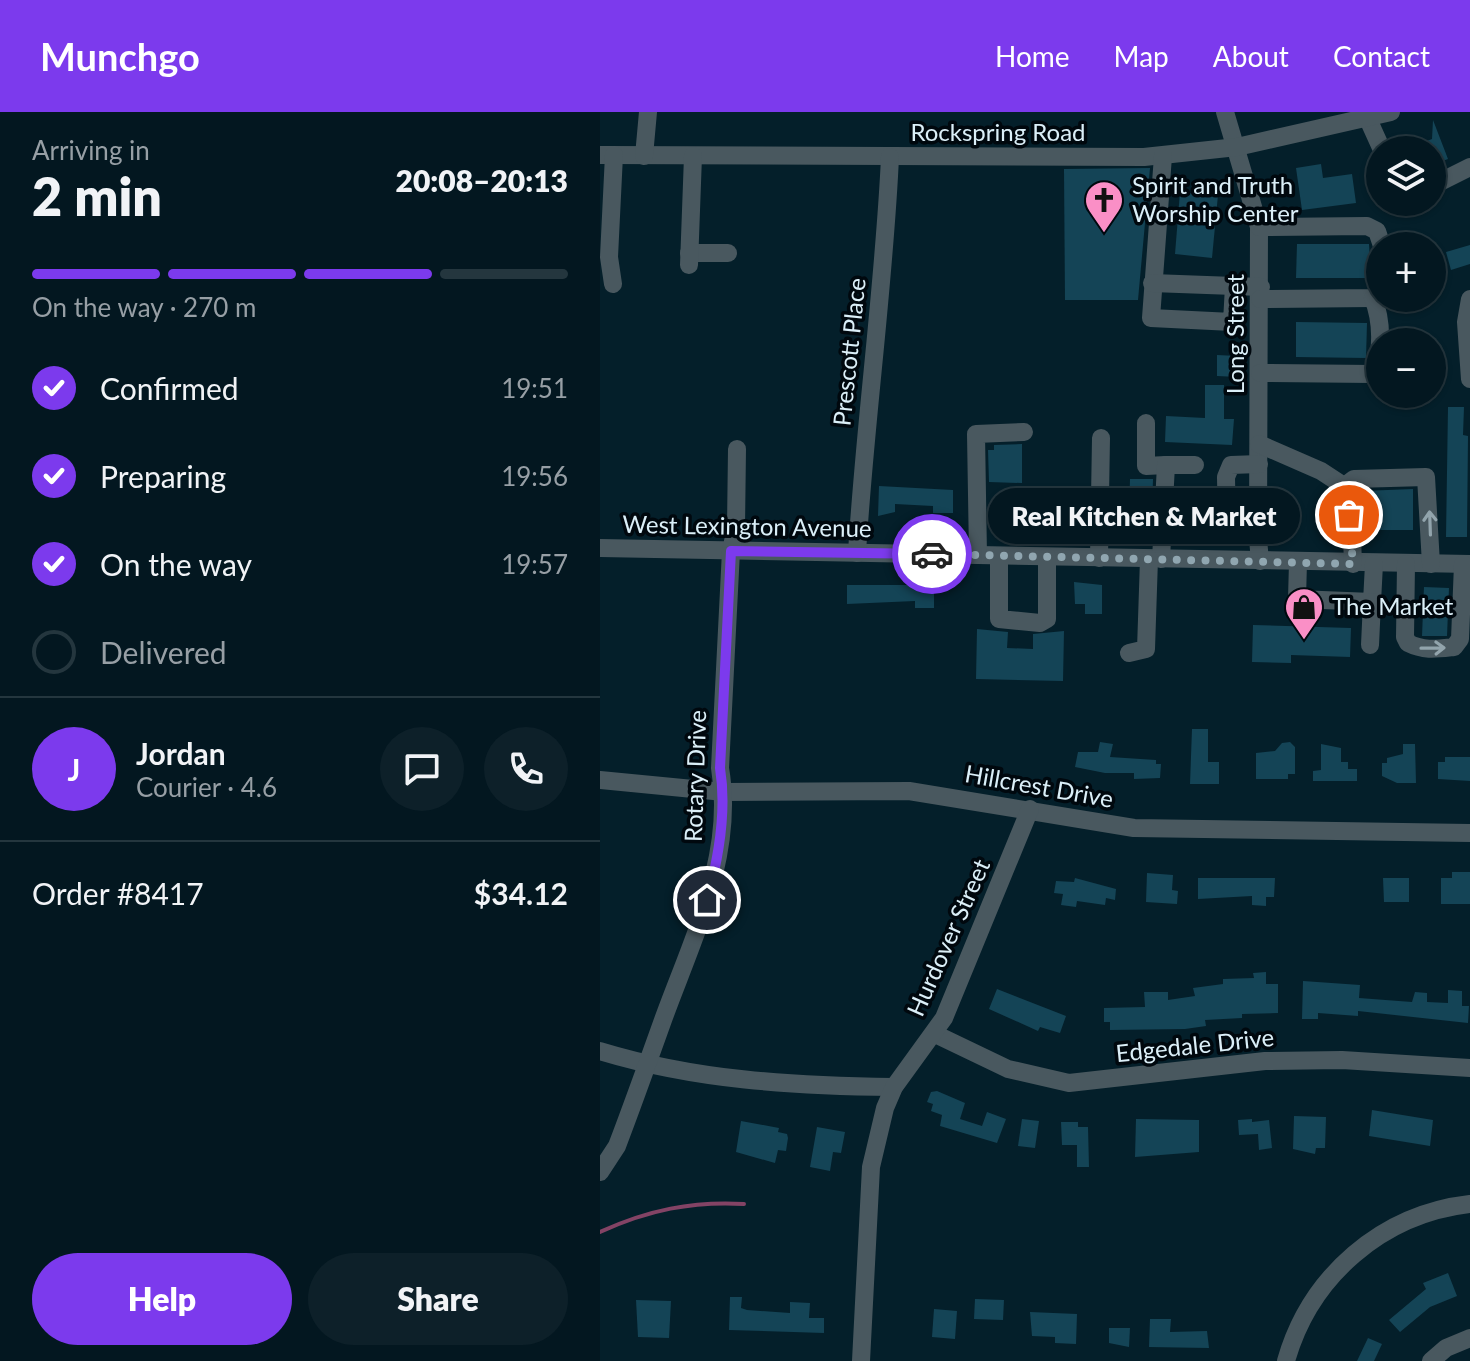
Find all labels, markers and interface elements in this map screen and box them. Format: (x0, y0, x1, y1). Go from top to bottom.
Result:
text: Munchgo (40, 33, 200, 79)
text: Home (995, 39, 1070, 73)
text: Map (1114, 39, 1169, 73)
text: About (1213, 39, 1289, 73)
text: Contact (1333, 39, 1430, 73)
street label: Rockspring Road (910, 117, 1086, 146)
text: Arriving in (32, 134, 150, 166)
map controls (1366, 136, 1446, 408)
button: layers (1366, 136, 1446, 216)
text: 20:08–20:13 (395, 162, 568, 198)
text: 2 min (32, 165, 162, 227)
place label: Spirit and Truth Worship Center (1132, 170, 1299, 227)
church icon: Spirit and Truth Worship Center (1083, 179, 1125, 234)
button: + (1366, 232, 1446, 312)
street label: Long Street (1220, 273, 1249, 394)
street label: Prescott Place (826, 276, 871, 427)
text: On the way · 270 m (32, 291, 256, 323)
button: − (1366, 328, 1446, 408)
icon: check (32, 366, 76, 410)
text: Confirmed (100, 370, 239, 406)
text: 19:51 (501, 372, 568, 404)
icon: check (32, 454, 76, 498)
text: Preparing (100, 458, 226, 494)
text: 19:56 (501, 460, 568, 492)
pin (1315, 481, 1383, 549)
callout: Real Kitchen & Market (989, 487, 1301, 543)
icon: bag (1327, 493, 1371, 537)
text: Real Kitchen & Market (1012, 500, 1276, 532)
street label: West Lexington Avenue (622, 509, 872, 542)
one-way arrow (1422, 510, 1437, 537)
courier (892, 514, 972, 594)
icon: car (910, 532, 954, 576)
icon: check (32, 542, 76, 586)
text: On the way (100, 546, 252, 582)
text: 19:57 (501, 548, 568, 580)
shop icon: The Market (1283, 586, 1325, 641)
place label: The Market (1332, 591, 1454, 620)
text: Delivered (100, 634, 227, 670)
one-way arrow (1420, 640, 1446, 656)
street label: Rotary Drive (678, 709, 711, 842)
button: chat (380, 727, 464, 811)
button: phone (484, 727, 568, 811)
text: Jordan (136, 735, 226, 771)
text: J (68, 751, 80, 787)
street label: Hillcrest Drive (963, 758, 1116, 813)
text: Courier · 4.6 (136, 771, 277, 803)
street label: Hurdover Street (900, 854, 995, 1020)
pin (673, 866, 741, 934)
text: Order #8417 (32, 875, 204, 911)
text: $34.12 (474, 875, 568, 911)
icon: home (685, 878, 729, 922)
street label: Edgedale Drive (1114, 1022, 1275, 1067)
button: Help (32, 1253, 292, 1345)
button: Share (308, 1253, 568, 1345)

